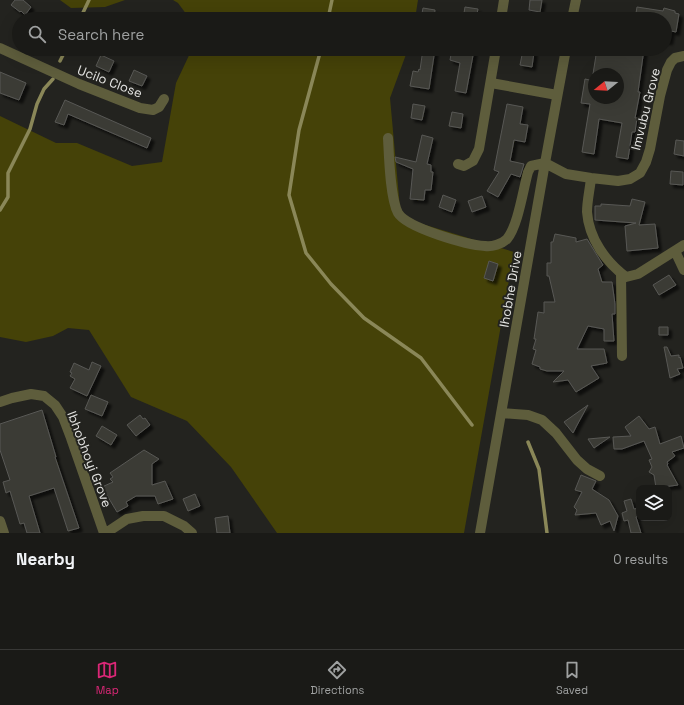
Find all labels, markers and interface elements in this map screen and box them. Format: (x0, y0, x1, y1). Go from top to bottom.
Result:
search box (12, 12, 672, 56)
icon: search (26, 23, 48, 45)
text: Search here (58, 25, 144, 44)
street label: Ucilo Close (75, 61, 145, 102)
street label: Imvubu Grove (627, 66, 664, 152)
north arrow (588, 68, 624, 104)
street label: Ihobhe Drive (495, 249, 526, 329)
street label: Ibhobhoyi Grove (63, 409, 116, 510)
map controls (636, 485, 672, 521)
button: layers (636, 485, 672, 521)
text: Nearby (16, 548, 75, 570)
text: 0 results (613, 551, 668, 568)
tab: Map (96, 659, 119, 697)
tab: Directions (310, 659, 364, 697)
tab: Saved (556, 659, 588, 697)

